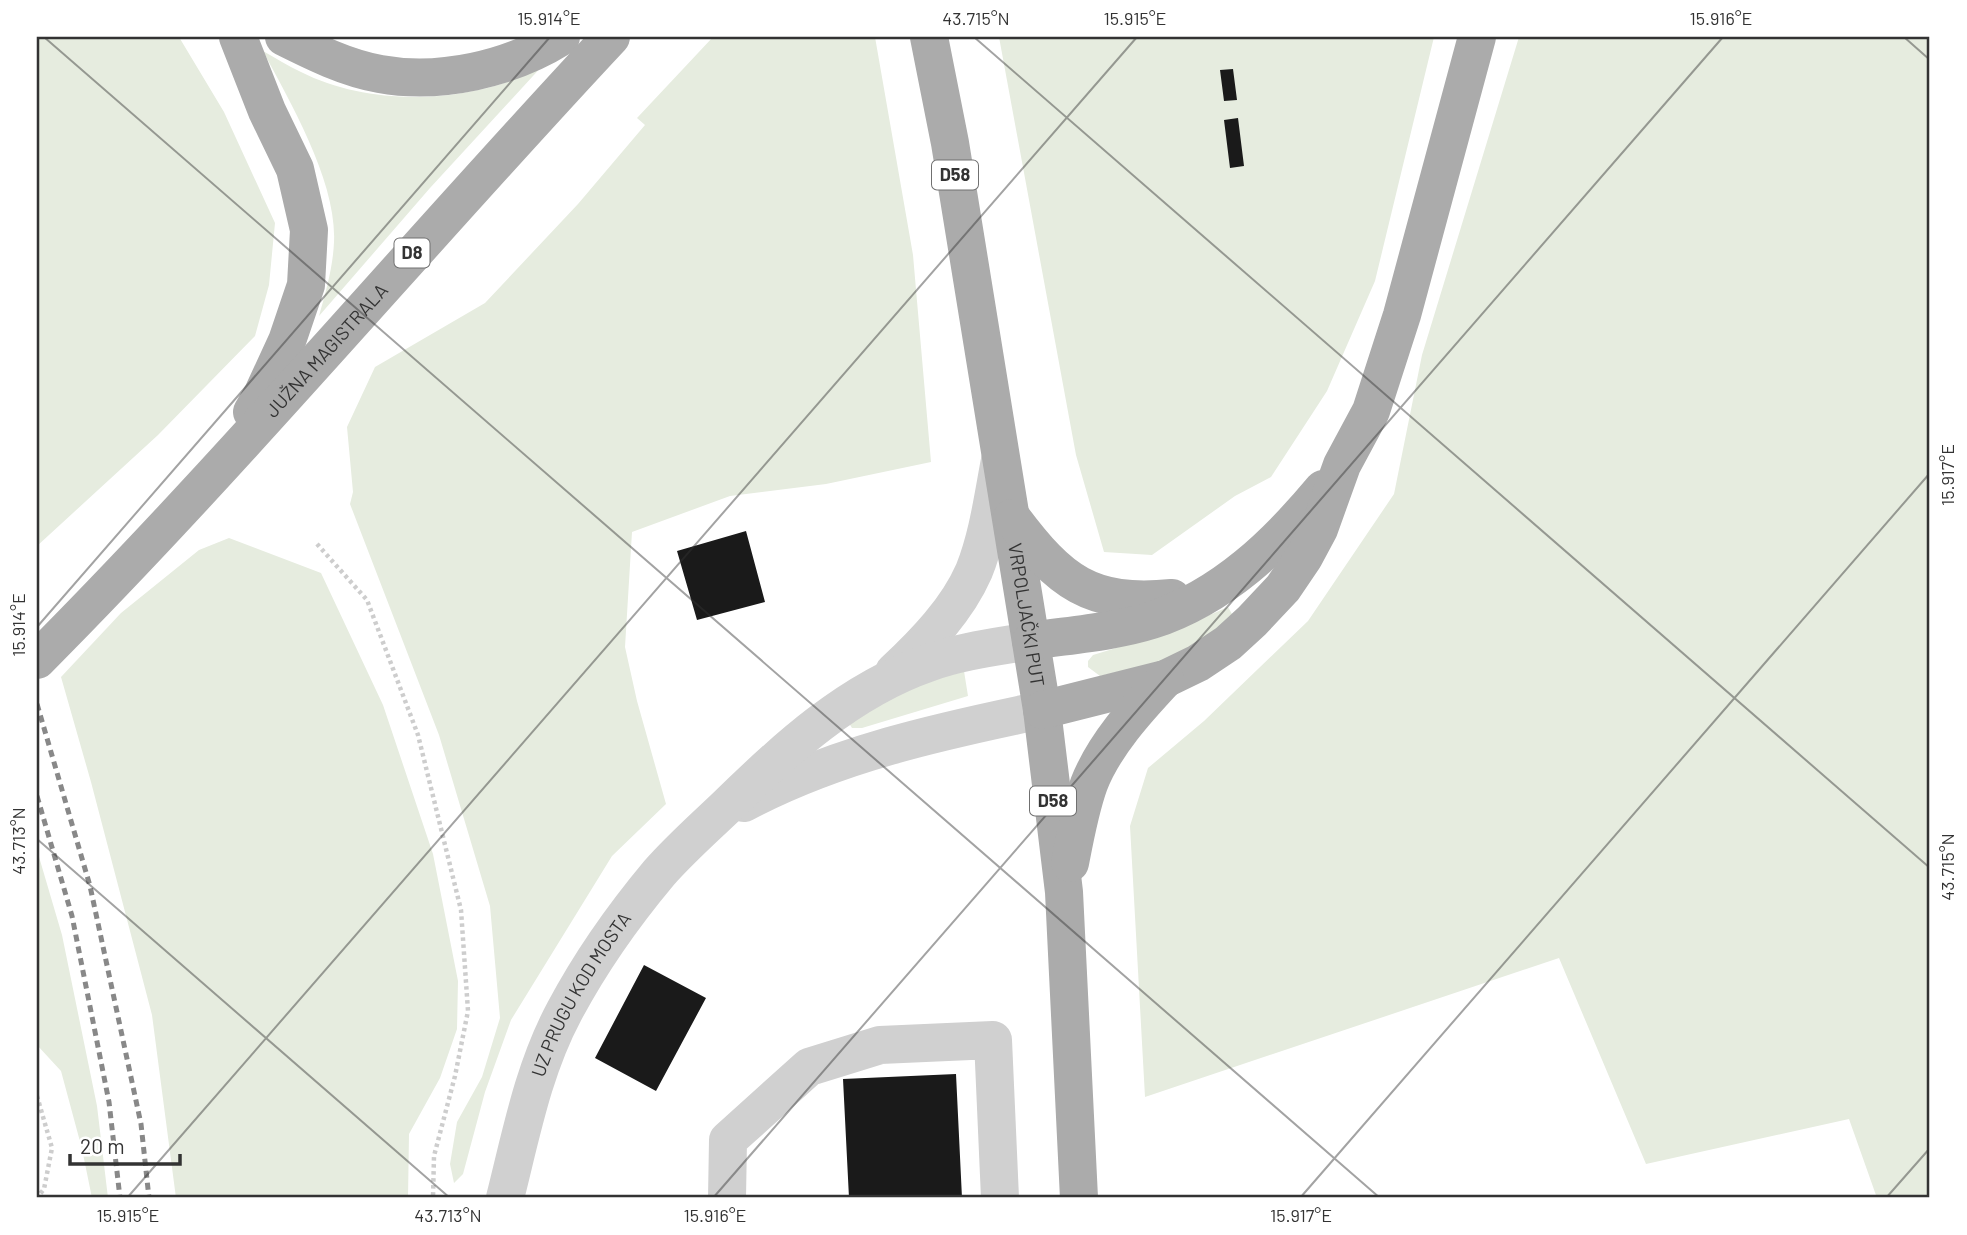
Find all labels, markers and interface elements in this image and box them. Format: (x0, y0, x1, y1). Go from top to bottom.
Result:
text: 15.914°E (517, 7, 581, 29)
text: 43.715°N (942, 7, 1010, 29)
text: 15.915°E (1104, 7, 1166, 29)
text: 15.916°E (1690, 7, 1752, 29)
road number: D58 (932, 160, 978, 190)
road number: D8 (394, 239, 430, 268)
street label: JUŽNA MAGISTRALA (260, 278, 392, 422)
text: 15.917°E (1936, 444, 1958, 506)
street label: VRPOLJAČKI PUT (1004, 541, 1050, 688)
text: 15.914°E (7, 593, 29, 657)
road number: D58 (1030, 786, 1076, 816)
text: 43.713°N (7, 807, 29, 875)
text: 43.715°N (1936, 833, 1958, 901)
street label: UZ PRUGU KOD MOSTA (526, 907, 635, 1079)
scale bar (70, 1123, 180, 1167)
text: 20 m (80, 1133, 125, 1158)
text: 15.915°E (97, 1204, 159, 1226)
text: 43.713°N (414, 1204, 482, 1226)
text: 15.916°E (684, 1204, 746, 1226)
text: 15.917°E (1270, 1204, 1332, 1226)

